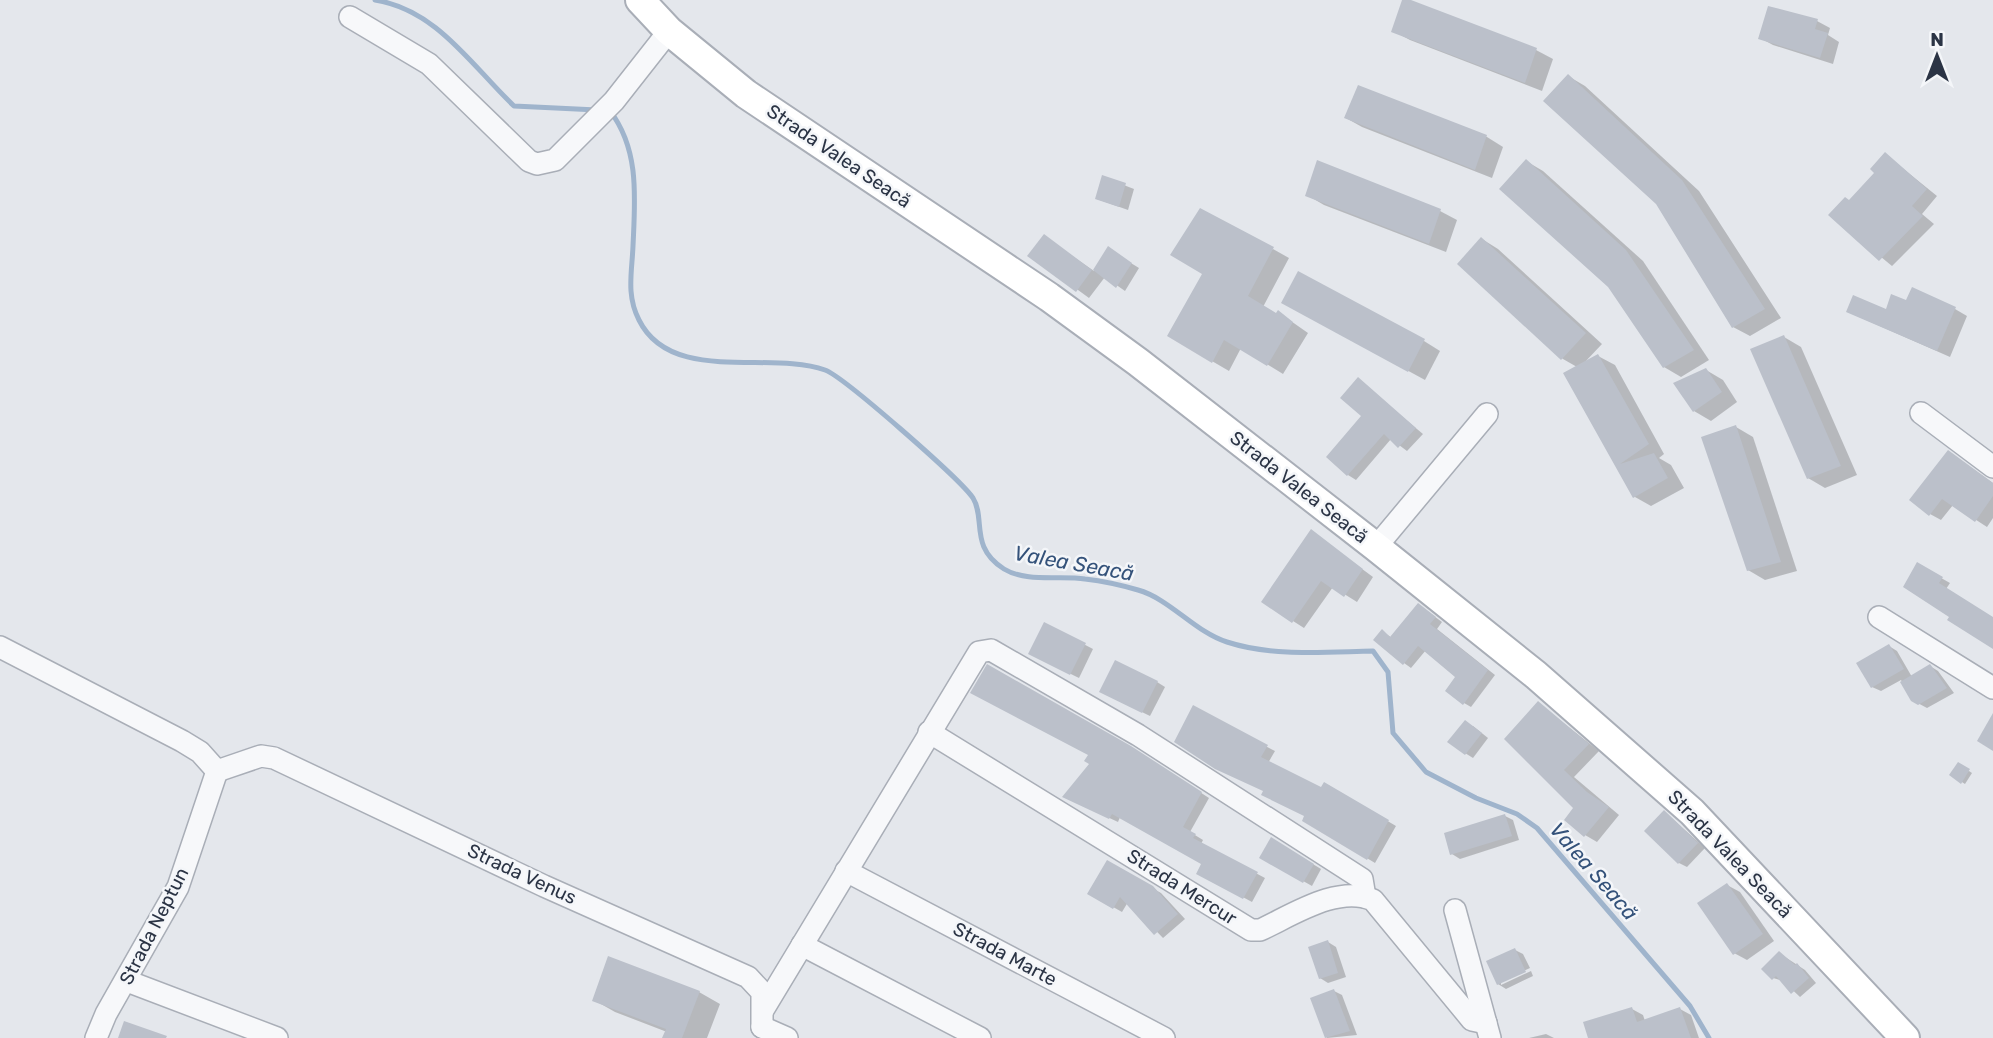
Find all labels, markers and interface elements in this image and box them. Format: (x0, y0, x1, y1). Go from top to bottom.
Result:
north arrow (1902, 21, 1972, 91)
text: N (1930, 28, 1944, 51)
street label: Strada Valea Seacă (763, 99, 915, 213)
street label: Strada Valea Seacă (1225, 426, 1373, 548)
water label: Valea Seacă (1012, 540, 1136, 586)
street label: Strada Valea Seacă (1663, 785, 1797, 923)
water label: Valea Seacă (1545, 817, 1643, 925)
street label: Strada Venus (464, 839, 580, 909)
street label: Strada Mercur (1123, 844, 1242, 930)
street label: Strada Neptun (115, 863, 193, 989)
street label: Strada Marte (949, 917, 1061, 991)

